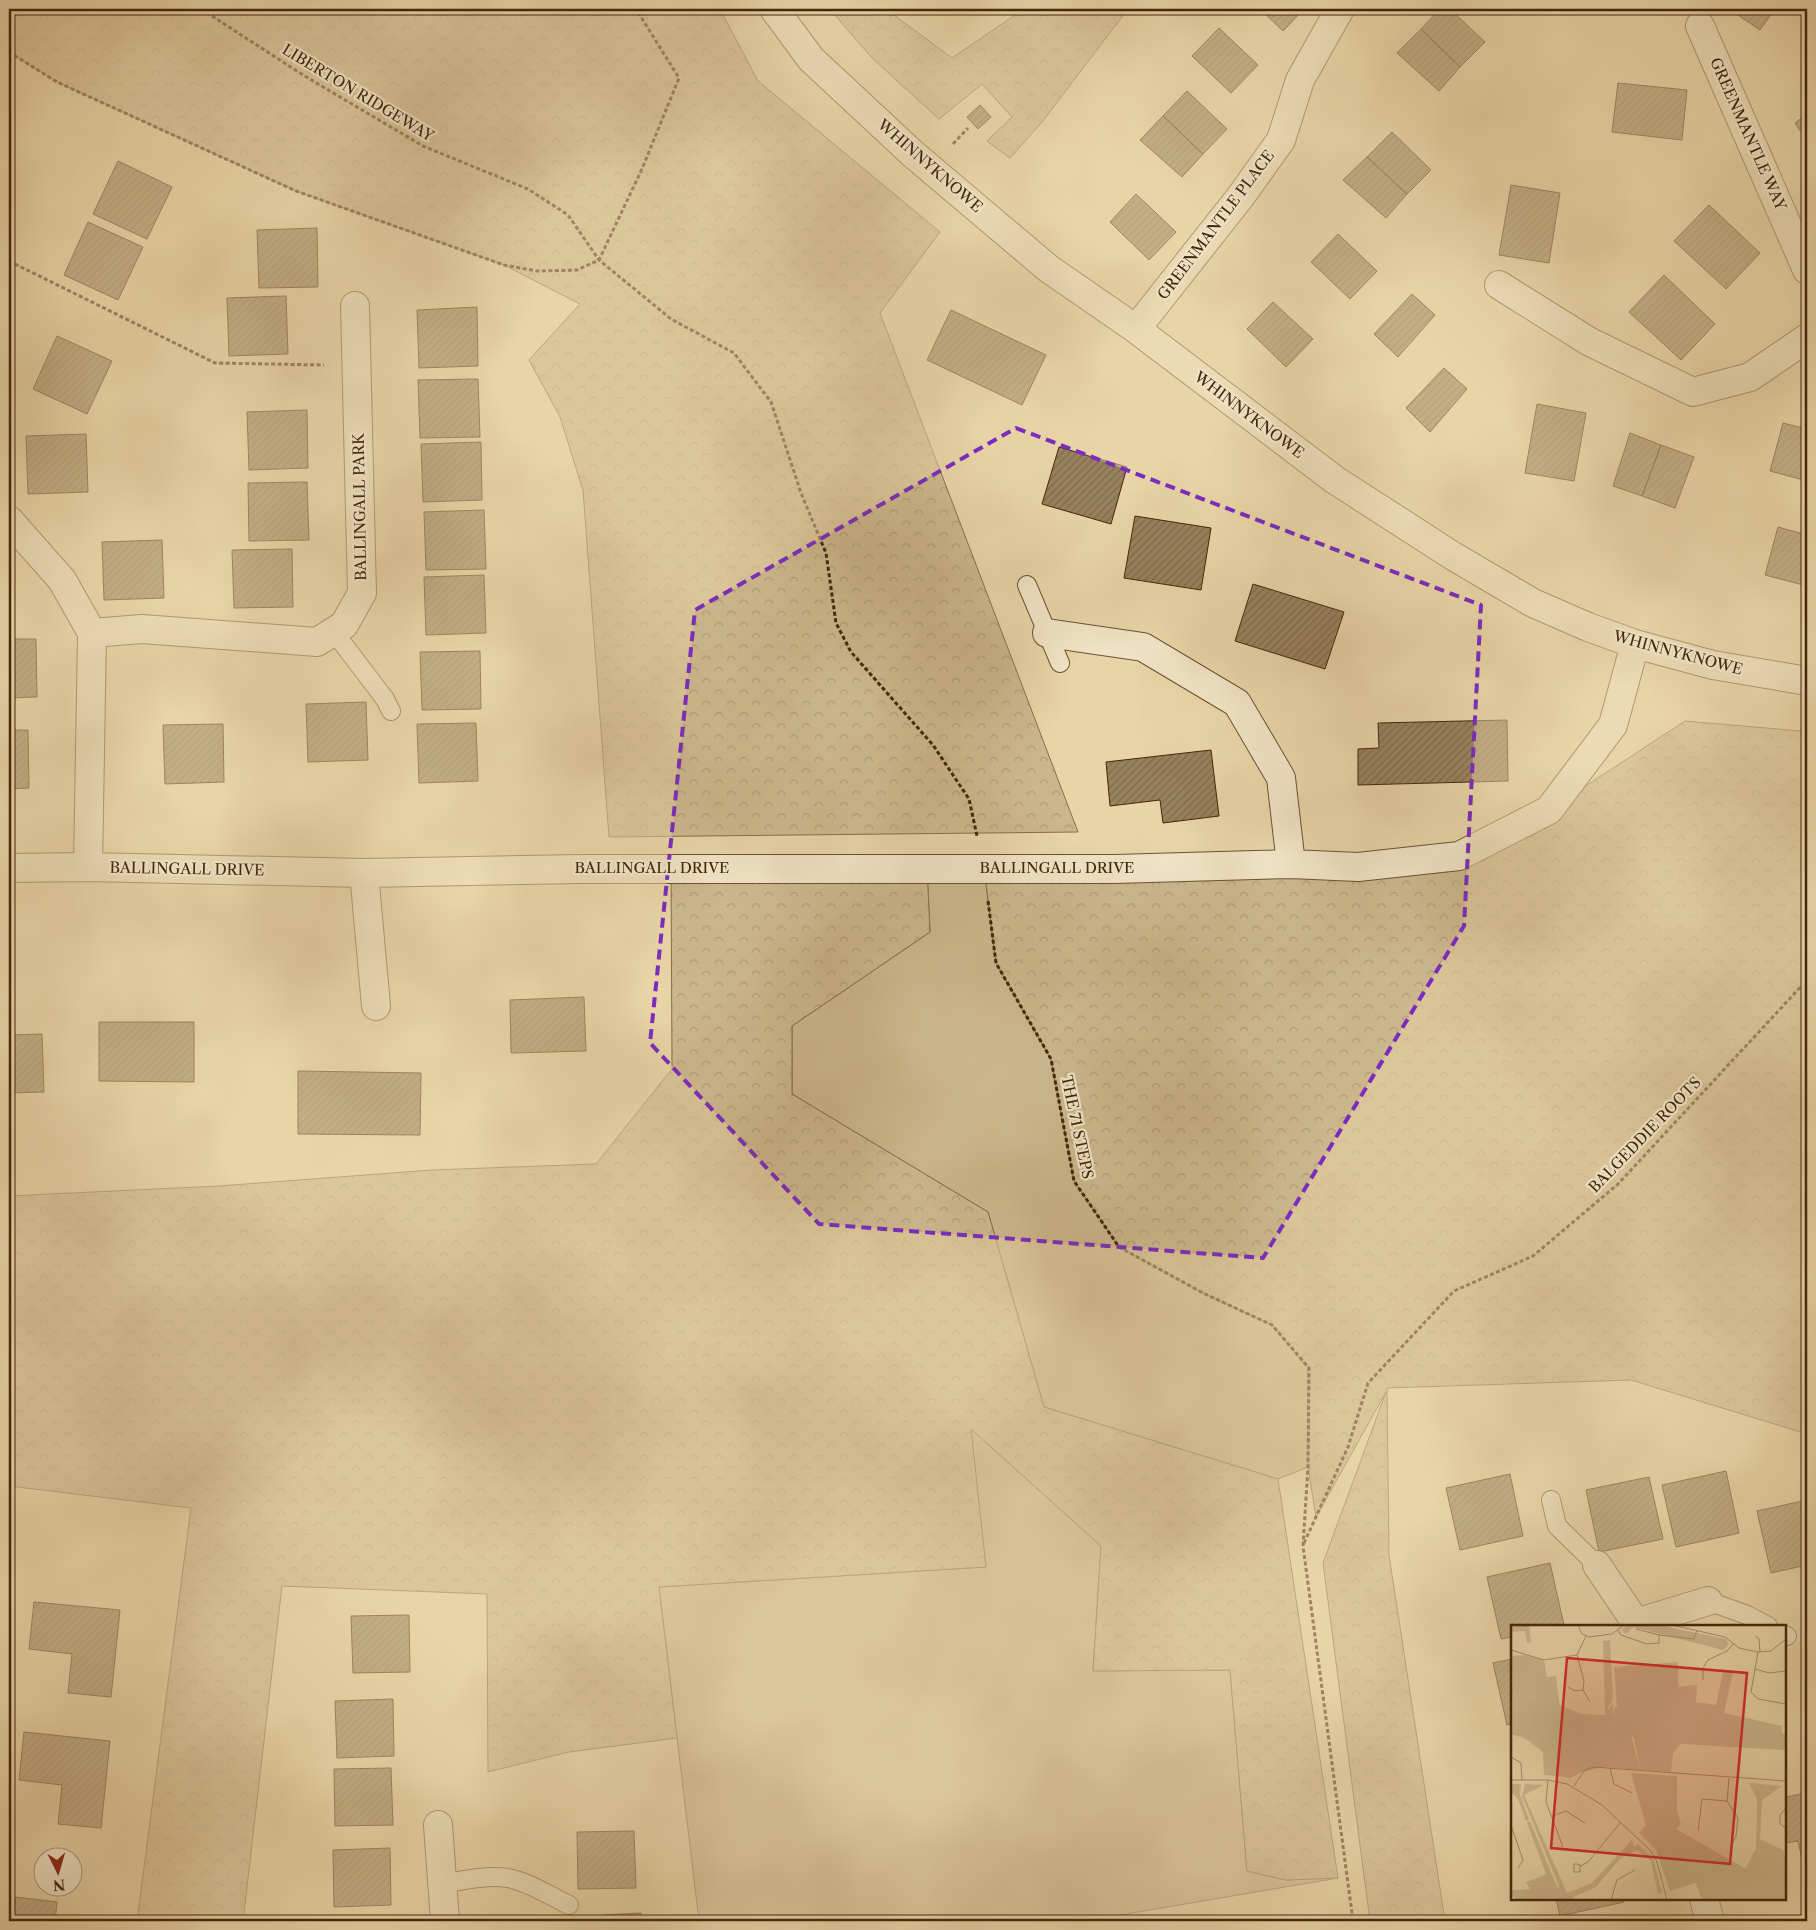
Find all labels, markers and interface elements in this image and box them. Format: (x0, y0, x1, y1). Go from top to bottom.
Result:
street label: LIBERTON RIDGEWAY (279, 40, 438, 146)
street label: GREENMANTLE WAY (1706, 54, 1791, 214)
street label: WHINNYKNOWE (873, 114, 987, 216)
street label: GREENMANTLE PLACE (1153, 146, 1278, 303)
street label: WHINNYKNOWE (1190, 366, 1308, 462)
street label: BALLINGALL PARK (349, 432, 370, 581)
street label: WHINNYKNOWE (1610, 626, 1745, 679)
street label: BALLINGALL DRIVE (109, 858, 265, 879)
street label: BALLINGALL DRIVE (575, 858, 729, 877)
street label: BALLINGALL DRIVE (980, 858, 1134, 877)
street label: THE 71 STEPS (1057, 1073, 1098, 1181)
street label: BALGEDDIE ROOTS (1584, 1073, 1705, 1196)
inset map (1511, 1625, 1786, 1900)
north arrow (32, 1848, 82, 1898)
text: N (52, 1875, 66, 1894)

